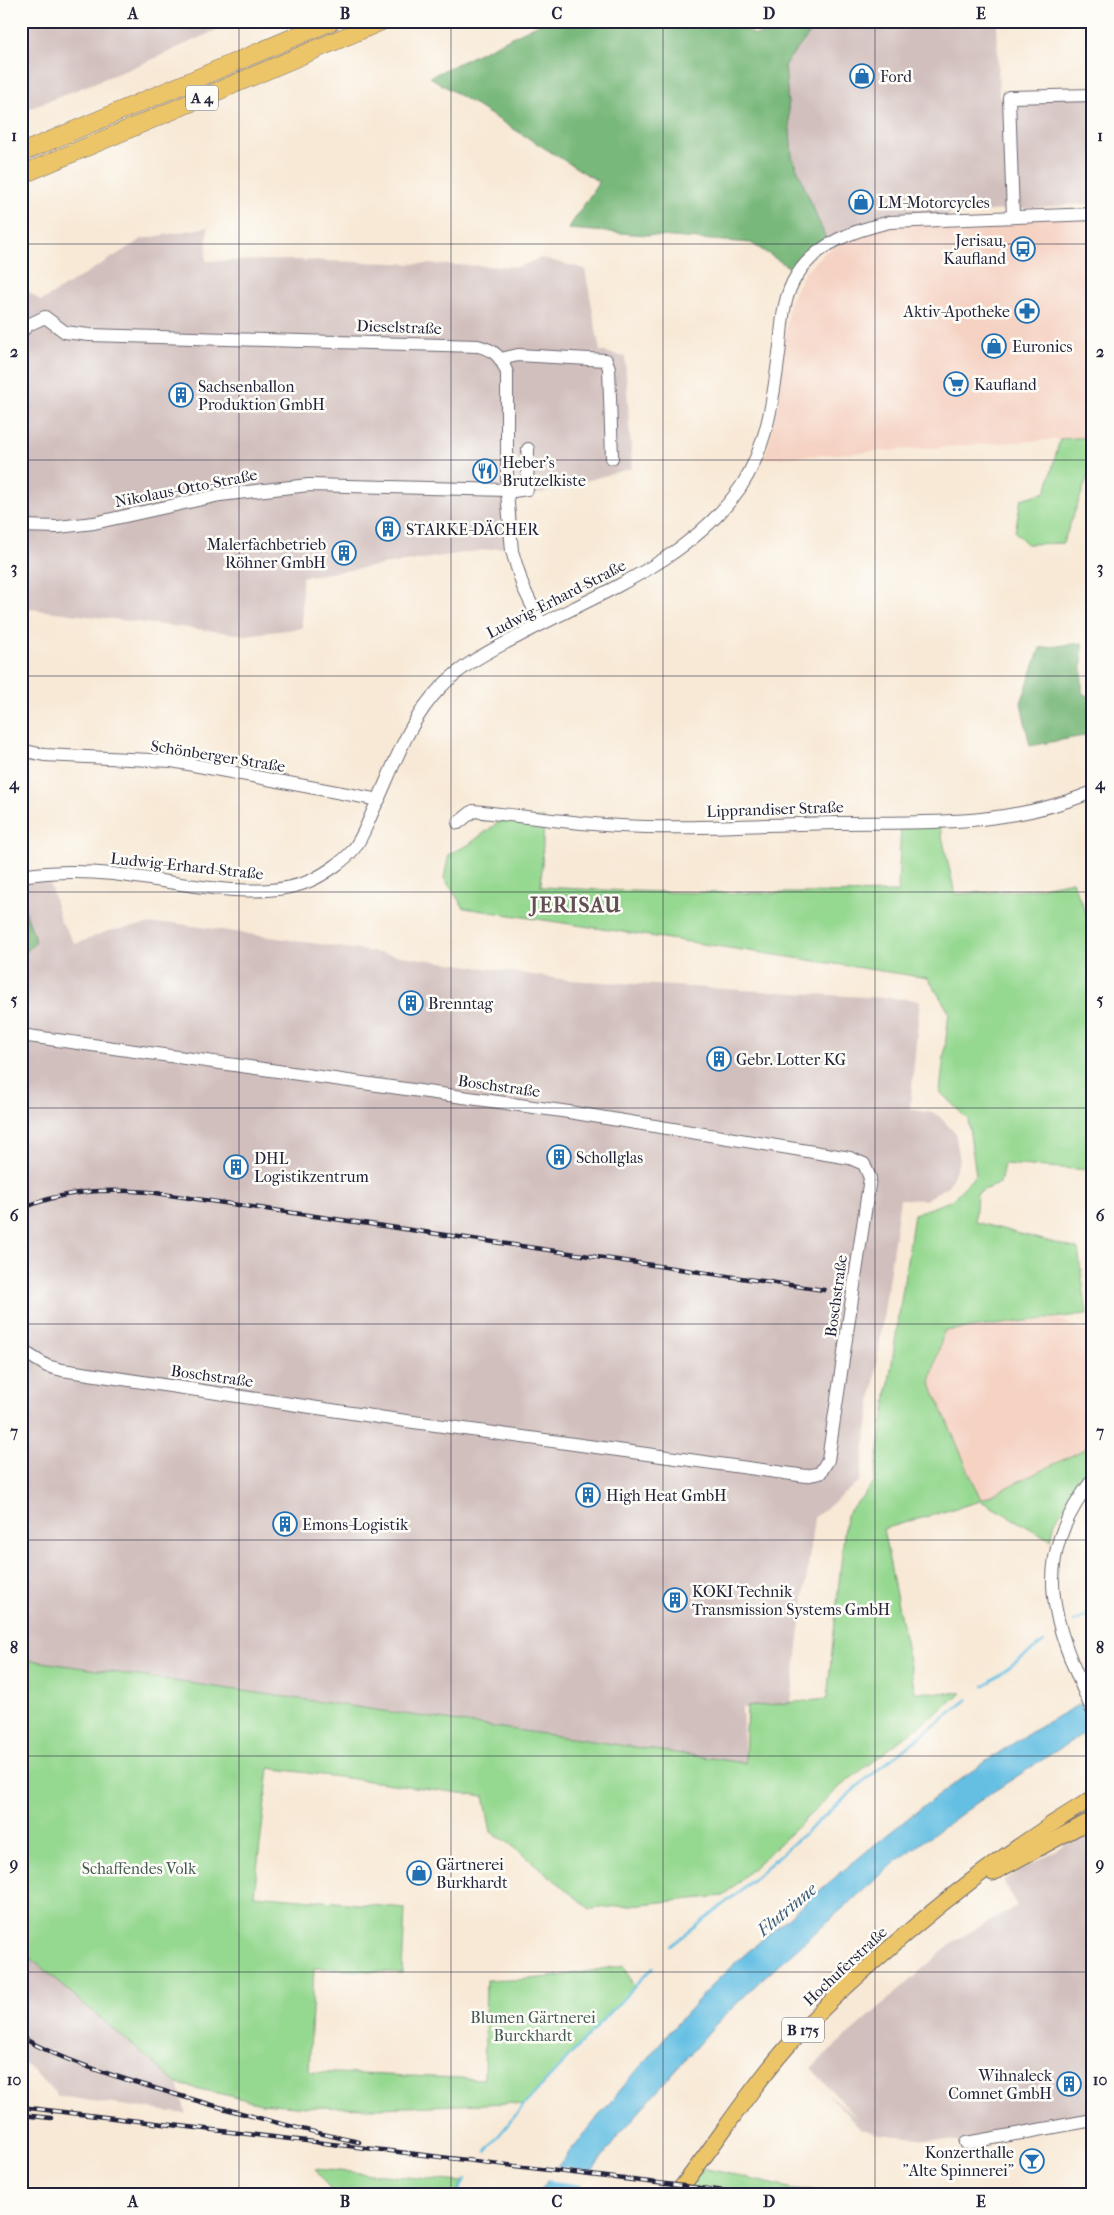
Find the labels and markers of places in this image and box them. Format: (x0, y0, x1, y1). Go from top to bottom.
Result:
shop icon: Ford (849, 63, 875, 89)
place label: Ford (880, 67, 912, 86)
shop icon: LM-Motorcycles (848, 189, 874, 215)
place label: LM-Motorcycles (878, 193, 990, 212)
place label: Jerisau, Kaufland (943, 231, 1006, 268)
bus stop icon: Jerisau, Kaufland (1010, 236, 1036, 262)
pharmacy icon: Aktiv-Apotheke (1014, 298, 1040, 324)
place label: Aktiv-Apotheke (903, 302, 1010, 321)
shop icon: Euronics (981, 333, 1007, 359)
place label: Euronics (1012, 337, 1072, 356)
supermarket icon: Kaufland (943, 371, 969, 397)
place label: Kaufland (974, 375, 1037, 394)
place label: Sachsenballon Produktion GmbH (198, 377, 325, 414)
building icon: Sachsenballon Produktion GmbH (168, 382, 194, 408)
place label: Heber's Brutzelkiste (502, 453, 586, 490)
restaurant icon: Heber's Brutzelkiste (472, 458, 498, 484)
building icon: STARKE-DÄCHER (375, 516, 401, 542)
place label: STARKE-DÄCHER (406, 520, 540, 539)
place label: Malerfachbetrieb Röhner GmbH (207, 535, 326, 572)
building icon: Malerfachbetrieb Röhner GmbH (331, 540, 357, 566)
building icon: Brenntag (398, 990, 424, 1016)
place label: Brenntag (428, 994, 494, 1013)
building icon: Gebr. Lotter KG (706, 1046, 732, 1072)
place label: Gebr. Lotter KG (736, 1050, 846, 1069)
building icon: Schollglas (546, 1144, 572, 1170)
place label: Schollglas (576, 1148, 643, 1167)
place label: DHL Logistikzentrum (254, 1149, 370, 1186)
building icon: DHL Logistikzentrum (223, 1154, 249, 1180)
building icon: High Heat GmbH (575, 1482, 601, 1508)
place label: High Heat GmbH (606, 1486, 727, 1505)
building icon: Emons-Logistik (272, 1511, 298, 1537)
place label: Emons-Logistik (302, 1515, 409, 1534)
place label: KOKI Technik Transmission Systems GmbH (692, 1582, 891, 1619)
building icon: KOKI Technik Transmission Systems GmbH (662, 1587, 688, 1613)
place label: Gärtnerei Burkhardt (436, 1855, 508, 1892)
shop icon: Gärtnerei Burkhardt (406, 1860, 432, 1886)
place label: Wihnaleck Comnet GmbH (948, 2066, 1053, 2103)
building icon: Wihnaleck Comnet GmbH (1056, 2071, 1082, 2097)
place label: Konzerthalle "Alte Spinnerei" (902, 2143, 1014, 2180)
bar icon: Konzerthalle "Alte Spinnerei" (1019, 2148, 1045, 2174)

